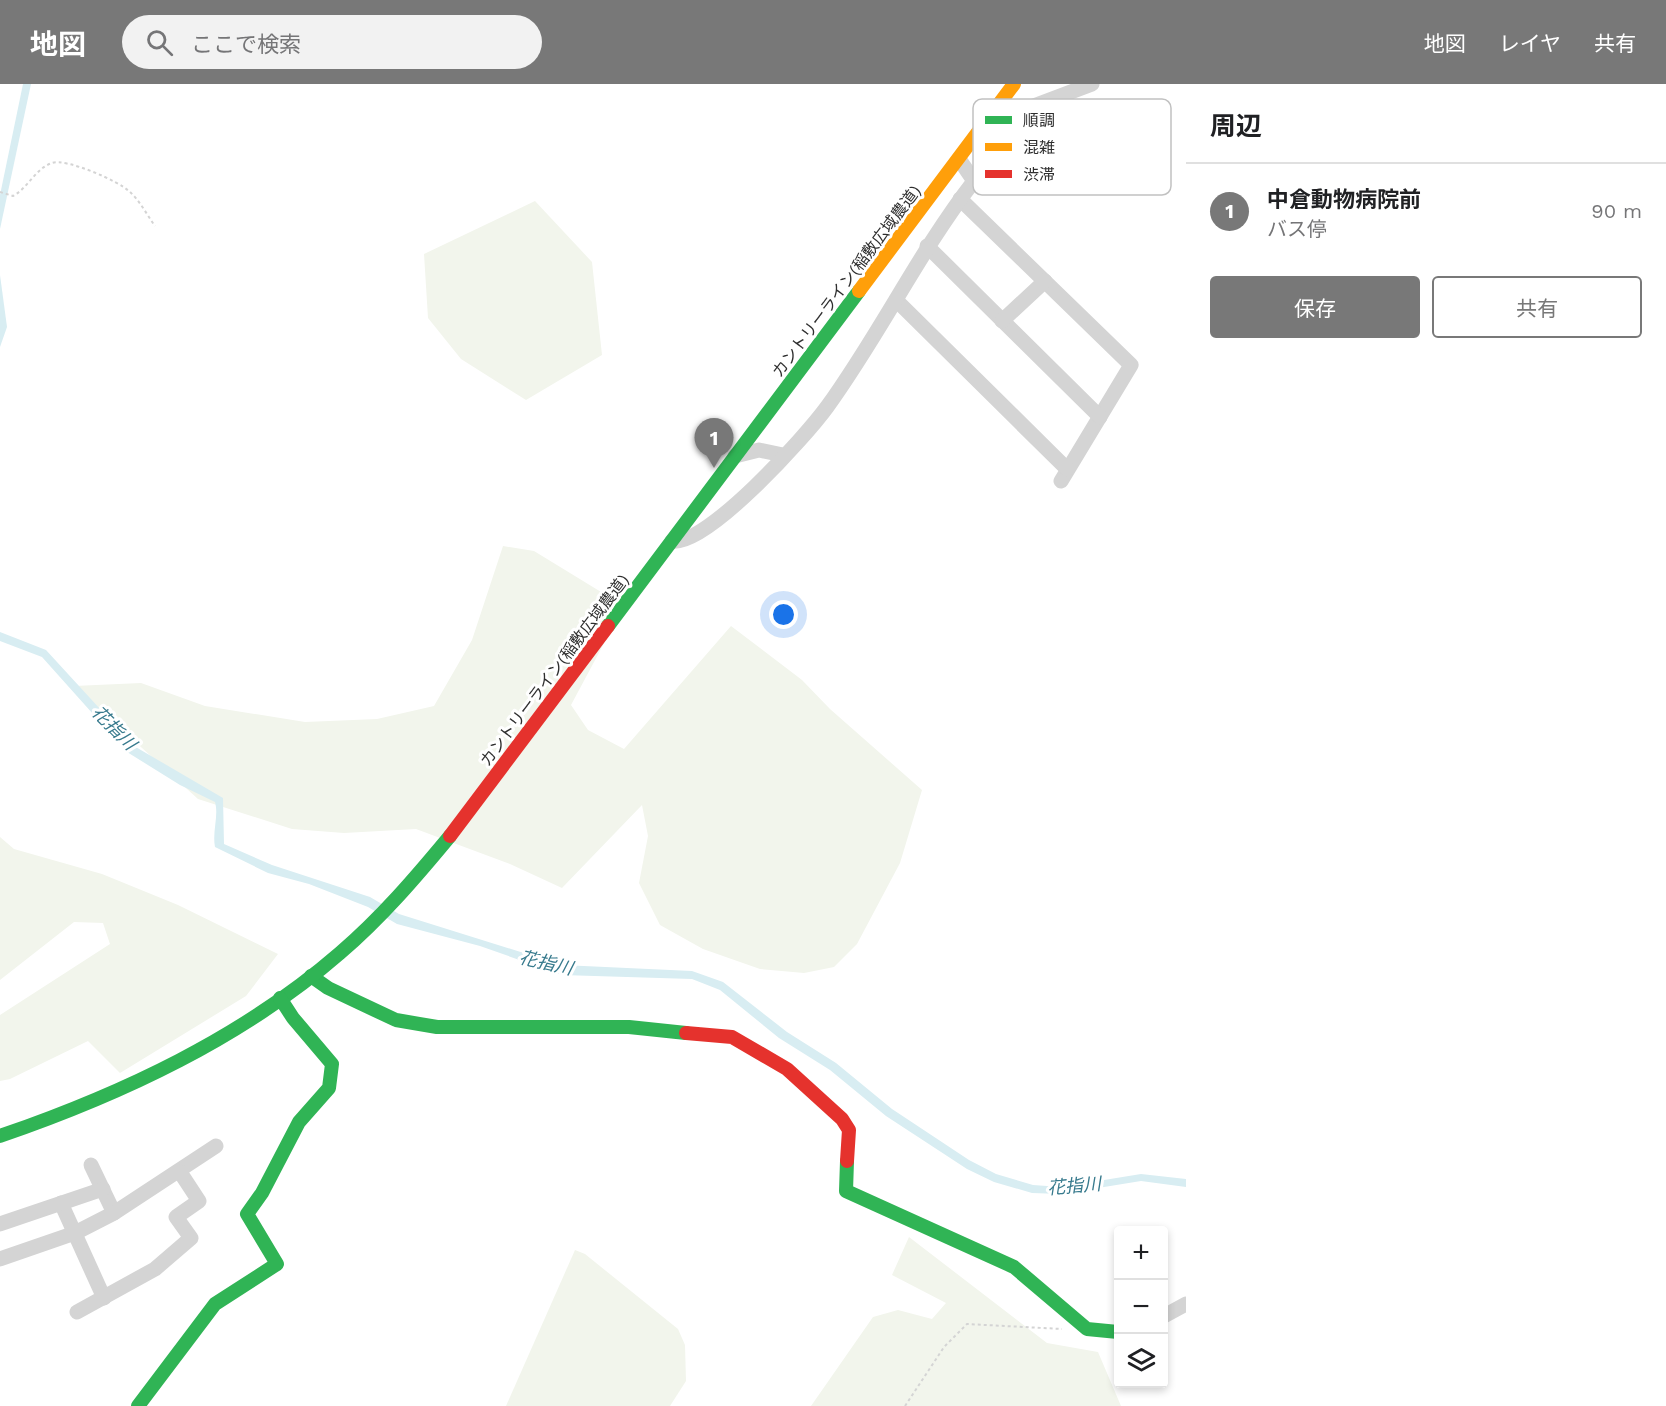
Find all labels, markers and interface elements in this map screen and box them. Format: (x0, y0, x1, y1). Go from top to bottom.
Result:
search box (122, 15, 542, 69)
icon: search (143, 26, 176, 59)
text: 地図 (30, 28, 86, 61)
text: 地図 (1424, 31, 1466, 56)
text: レイヤ (1499, 31, 1561, 56)
text: 共有 (1594, 31, 1636, 56)
text: ここで検索 (191, 32, 301, 57)
legend (973, 99, 1171, 195)
text: 順調 (1023, 111, 1055, 130)
text: 周辺 (1210, 111, 1262, 141)
text: 混雑 (1023, 138, 1055, 157)
text: 渋滞 (1023, 165, 1055, 184)
street label: カントリーライン(稲敷広域農道) (768, 182, 925, 381)
text: 中倉動物病院前 (1267, 187, 1421, 212)
text: 1 (1225, 199, 1234, 223)
text: 90 m (1591, 199, 1642, 223)
text: バス停 (1267, 217, 1327, 241)
button: 保存 (1210, 276, 1420, 338)
button: 共有 (1432, 276, 1642, 338)
pin: 1 (694, 418, 734, 468)
street label: カントリーライン(稲敷広域農道) (476, 571, 633, 770)
your location (769, 600, 798, 629)
water label: 花指川 (88, 701, 142, 756)
water label: 花指川 (517, 946, 577, 979)
water label: 花指川 (1046, 1173, 1104, 1198)
map controls (1114, 1226, 1168, 1388)
button: + (1114, 1226, 1168, 1280)
button: − (1114, 1280, 1168, 1334)
button: layers (1114, 1334, 1168, 1388)

